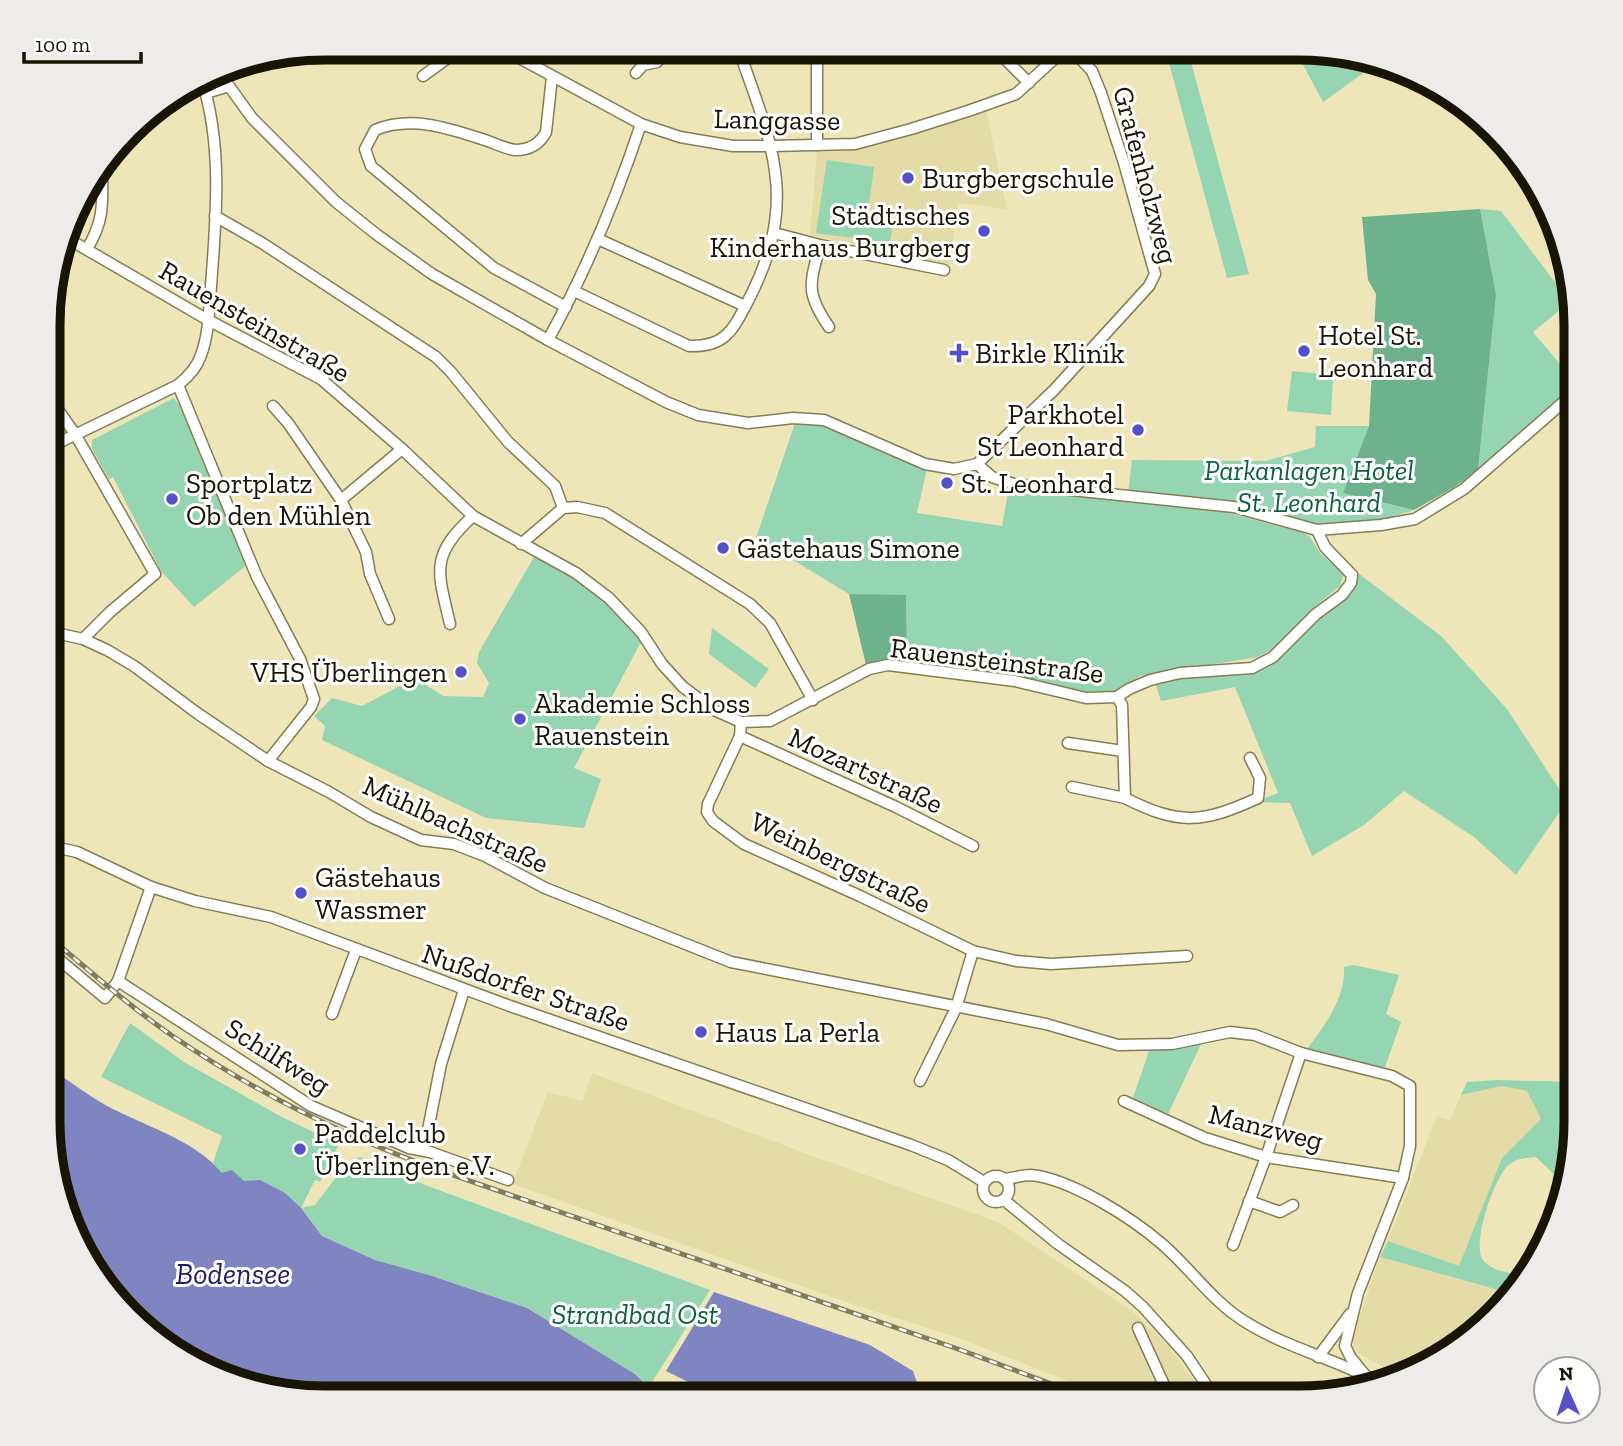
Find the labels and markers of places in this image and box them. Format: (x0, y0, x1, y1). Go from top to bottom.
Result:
place label: Burgbergschule (922, 162, 1114, 195)
marker: Burgbergschule (900, 170, 916, 186)
place label: Städtisches Kinderhaus Burgberg (710, 199, 970, 264)
marker: Städtisches Kinderhaus Burgberg (976, 223, 992, 239)
place label: Hotel St. Leonhard (1318, 319, 1433, 384)
place label: Birkle Klinik (975, 337, 1125, 370)
marker: Birkle Klinik (949, 343, 969, 363)
marker: Hotel St. Leonhard (1296, 343, 1312, 359)
place label: Parkhotel St Leonhard (977, 398, 1124, 463)
marker: Parkhotel St Leonhard (1130, 422, 1146, 438)
place label: Sportplatz Ob den Mühlen (186, 467, 371, 532)
place label: St. Leonhard (961, 467, 1114, 500)
marker: St. Leonhard (939, 475, 955, 491)
marker: Sportplatz Ob den Mühlen (164, 491, 180, 507)
place label: Gästehaus Simone (737, 532, 960, 565)
marker: Gästehaus Simone (715, 540, 731, 556)
place label: VHS Überlingen (250, 656, 447, 689)
marker: VHS Überlingen (453, 664, 469, 680)
place label: Akademie Schloss Rauenstein (534, 687, 750, 752)
marker: Akademie Schloss Rauenstein (512, 711, 528, 727)
place label: Gästehaus Wassmer (315, 861, 441, 926)
marker: Gästehaus Wassmer (293, 885, 309, 901)
place label: Haus La Perla (715, 1016, 880, 1049)
marker: Haus La Perla (693, 1024, 709, 1040)
place label: Paddelclub Überlingen e.V. (314, 1117, 495, 1182)
marker: Paddelclub Überlingen e.V. (292, 1141, 308, 1157)

